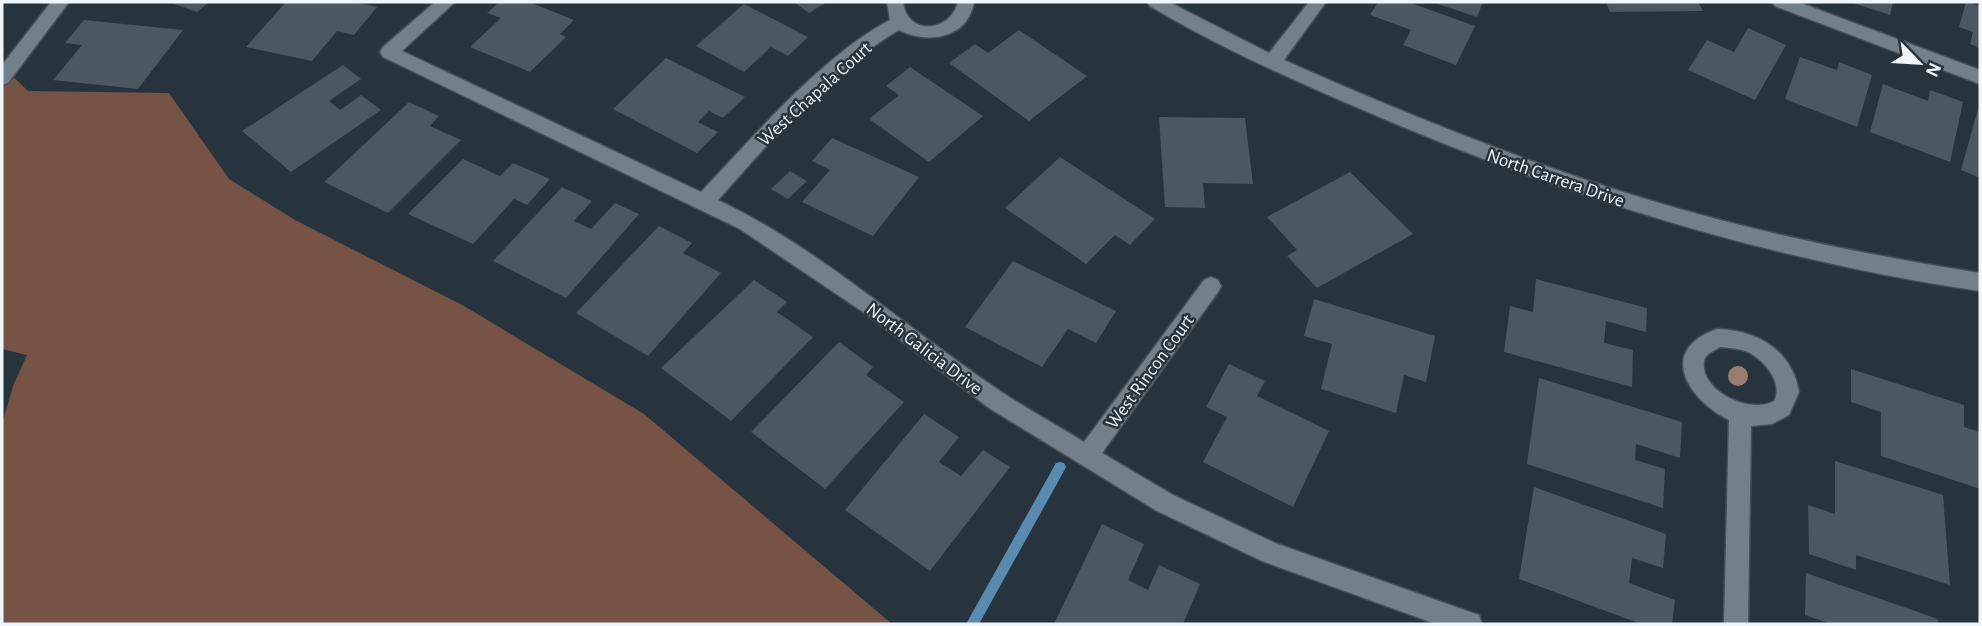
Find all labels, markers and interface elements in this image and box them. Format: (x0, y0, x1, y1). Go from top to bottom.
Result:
north arrow (1884, 28, 1954, 98)
street label: West Chapala Court (755, 38, 875, 150)
text: N (1922, 60, 1944, 80)
street label: North Carrera Drive (1484, 146, 1627, 211)
street label: North Galicia Drive (863, 300, 986, 399)
street label: West Rincon Court (1103, 311, 1198, 432)

